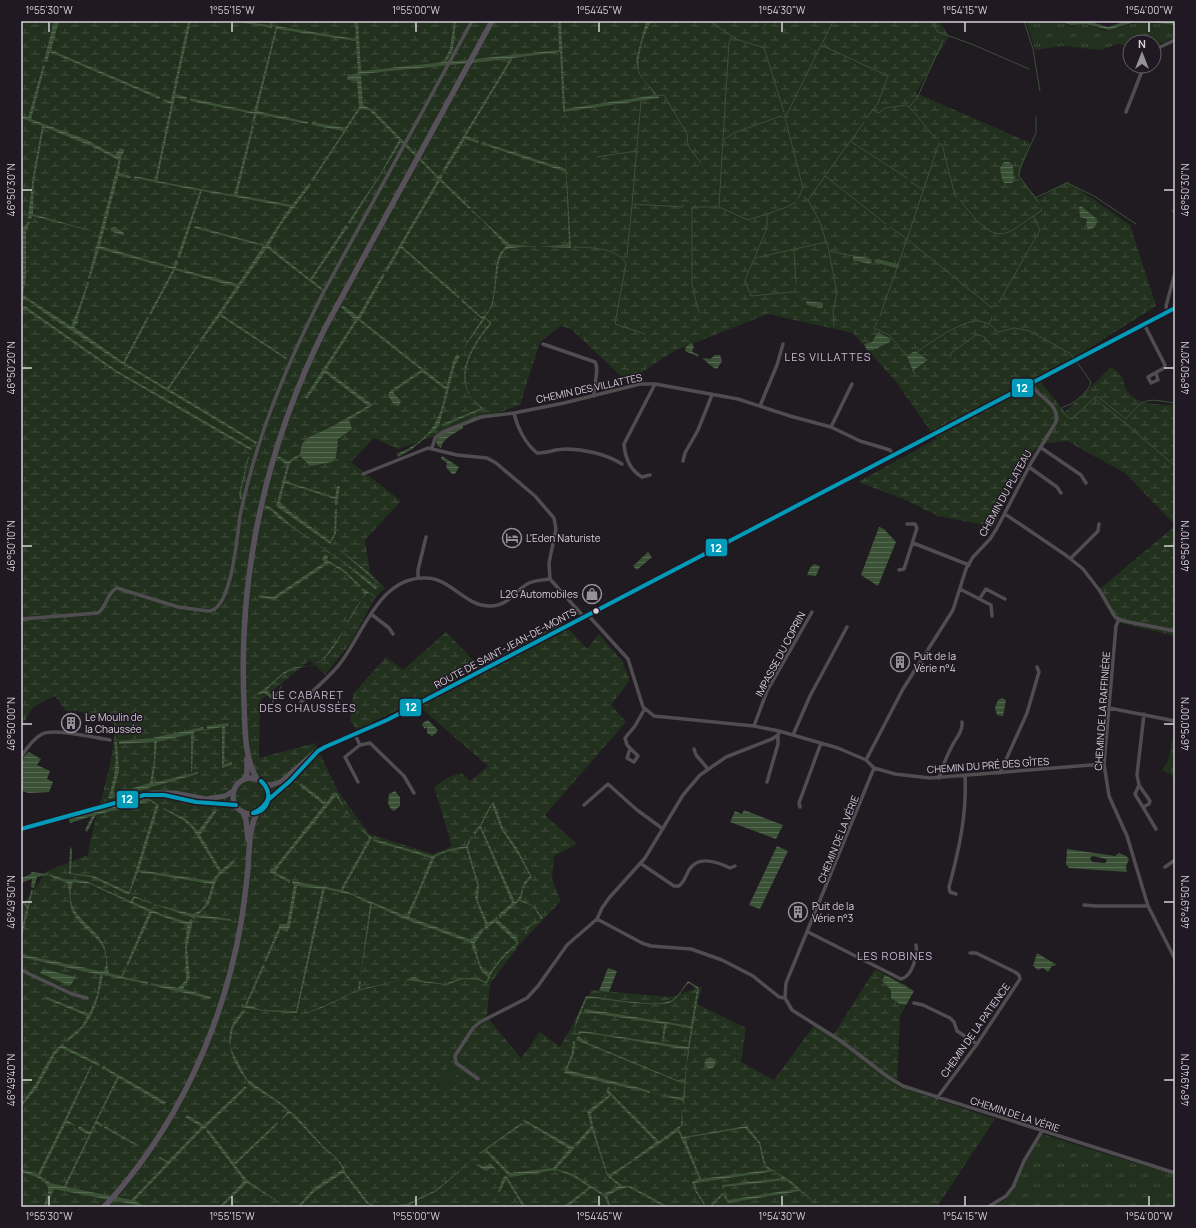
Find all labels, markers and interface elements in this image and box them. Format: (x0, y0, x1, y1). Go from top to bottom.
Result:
text: 1°55'30"W (26, 3, 73, 17)
text: 1°55'15"W (209, 3, 255, 17)
text: 1°55'00"W (392, 3, 440, 17)
text: 1°54'45"W (576, 3, 622, 17)
text: 1°54'30"W (759, 3, 806, 17)
text: 1°54'15"W (943, 3, 988, 17)
text: 1°54'00"W (1125, 3, 1173, 17)
north arrow (1122, 34, 1162, 74)
text: N (1138, 36, 1146, 51)
text: 46°50'30"N (4, 163, 18, 217)
text: 46°50'30"N (1178, 163, 1192, 217)
text: 46°50'20"N (4, 341, 18, 395)
text: 46°50'20"N (1178, 341, 1192, 395)
district label: LES VILLATTES (785, 349, 871, 364)
street label: CHEMIN DES VILLATTES (535, 370, 643, 406)
line badge: 12 (1011, 378, 1034, 398)
text: 12 (1016, 380, 1028, 395)
street label: CHEMIN DU PLATEAU (975, 447, 1035, 539)
text: 46°50'10"N (4, 520, 18, 572)
text: 46°50'10"N (1178, 520, 1192, 572)
hotel icon: L'Eden Naturiste (501, 527, 523, 549)
place label: L'Eden Naturiste (526, 531, 601, 545)
line badge: 12 (705, 538, 728, 557)
text: 12 (710, 540, 722, 555)
shop icon: L2G Automobiles (581, 583, 603, 605)
place label: L2G Automobiles (500, 587, 578, 601)
street label: ROUTE DE SAINT-JEAN-DE-MONTS (431, 604, 579, 692)
unlabelled marker (591, 606, 601, 616)
street label: IMPASSE DU COPRIN (752, 609, 808, 699)
place label: Puit de la Vérie n°4 (914, 649, 956, 675)
building icon: Puit de la Vérie n°4 (889, 651, 911, 673)
street label: CHEMIN DE LA RAFFINIÈRE (1091, 651, 1113, 771)
district label: LE CABARET DES CHAUSSÉES (259, 687, 357, 715)
text: 46°50'00"N (4, 697, 18, 751)
text: 46°50'00"N (1178, 697, 1192, 751)
line badge: 12 (399, 698, 422, 717)
text: 12 (405, 699, 417, 714)
place label: Le Moulin de la Chaussée (85, 710, 143, 736)
building icon: Le Moulin de la Chaussée (60, 712, 82, 734)
street label: CHEMIN DU PRÉ DES GÎTES (926, 754, 1050, 776)
line badge: 12 (116, 790, 139, 809)
text: 12 (121, 791, 133, 806)
street label: CHEMIN DE LA VÉRIE (814, 793, 862, 885)
text: 46°49'50"N (4, 875, 18, 929)
text: 46°49'50"N (1178, 875, 1192, 929)
place label: Puit de la Vérie n°3 (812, 899, 854, 925)
building icon: Puit de la Vérie n°3 (787, 901, 809, 923)
district label: LES ROBINES (857, 948, 933, 963)
street label: CHEMIN DE LA PATIENCE (937, 980, 1013, 1080)
text: 46°49'40"N (4, 1054, 18, 1106)
text: 46°49'40"N (1178, 1054, 1192, 1106)
street label: CHEMIN DE LA VÉRIE (969, 1093, 1062, 1135)
text: 1°55'30"W (26, 1209, 73, 1223)
text: 1°55'15"W (209, 1209, 255, 1223)
text: 1°55'00"W (392, 1209, 440, 1223)
text: 1°54'45"W (576, 1209, 622, 1223)
text: 1°54'30"W (759, 1209, 806, 1223)
text: 1°54'15"W (943, 1209, 988, 1223)
text: 1°54'00"W (1125, 1209, 1173, 1223)

